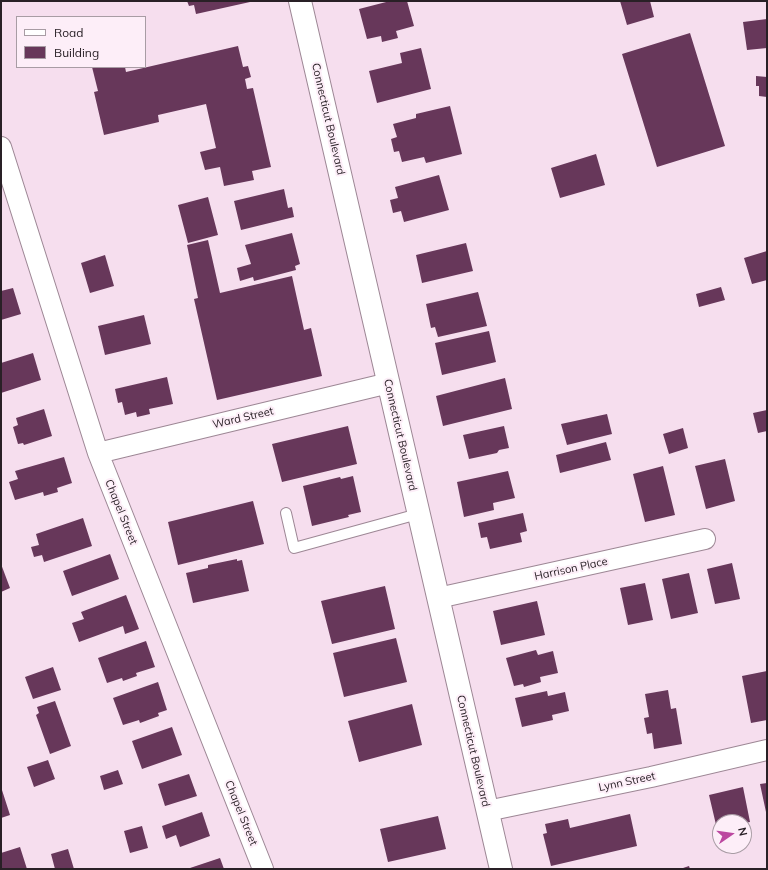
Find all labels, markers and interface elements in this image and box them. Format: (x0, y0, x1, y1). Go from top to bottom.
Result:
legend (16, 16, 146, 68)
text: Road (54, 25, 83, 40)
text: Building (54, 45, 99, 60)
street label: Connecticut Boulevard (309, 62, 347, 176)
street label: Connecticut Boulevard (381, 378, 419, 492)
street label: Ward Street (211, 405, 275, 431)
street label: Chapel Street (102, 478, 140, 546)
street label: Harrison Place (533, 555, 609, 583)
street label: Connecticut Boulevard (454, 694, 492, 808)
street label: Lynn Street (597, 770, 657, 794)
street label: Chapel Street (222, 779, 260, 847)
north arrow (712, 814, 752, 854)
text: N (735, 826, 750, 837)

